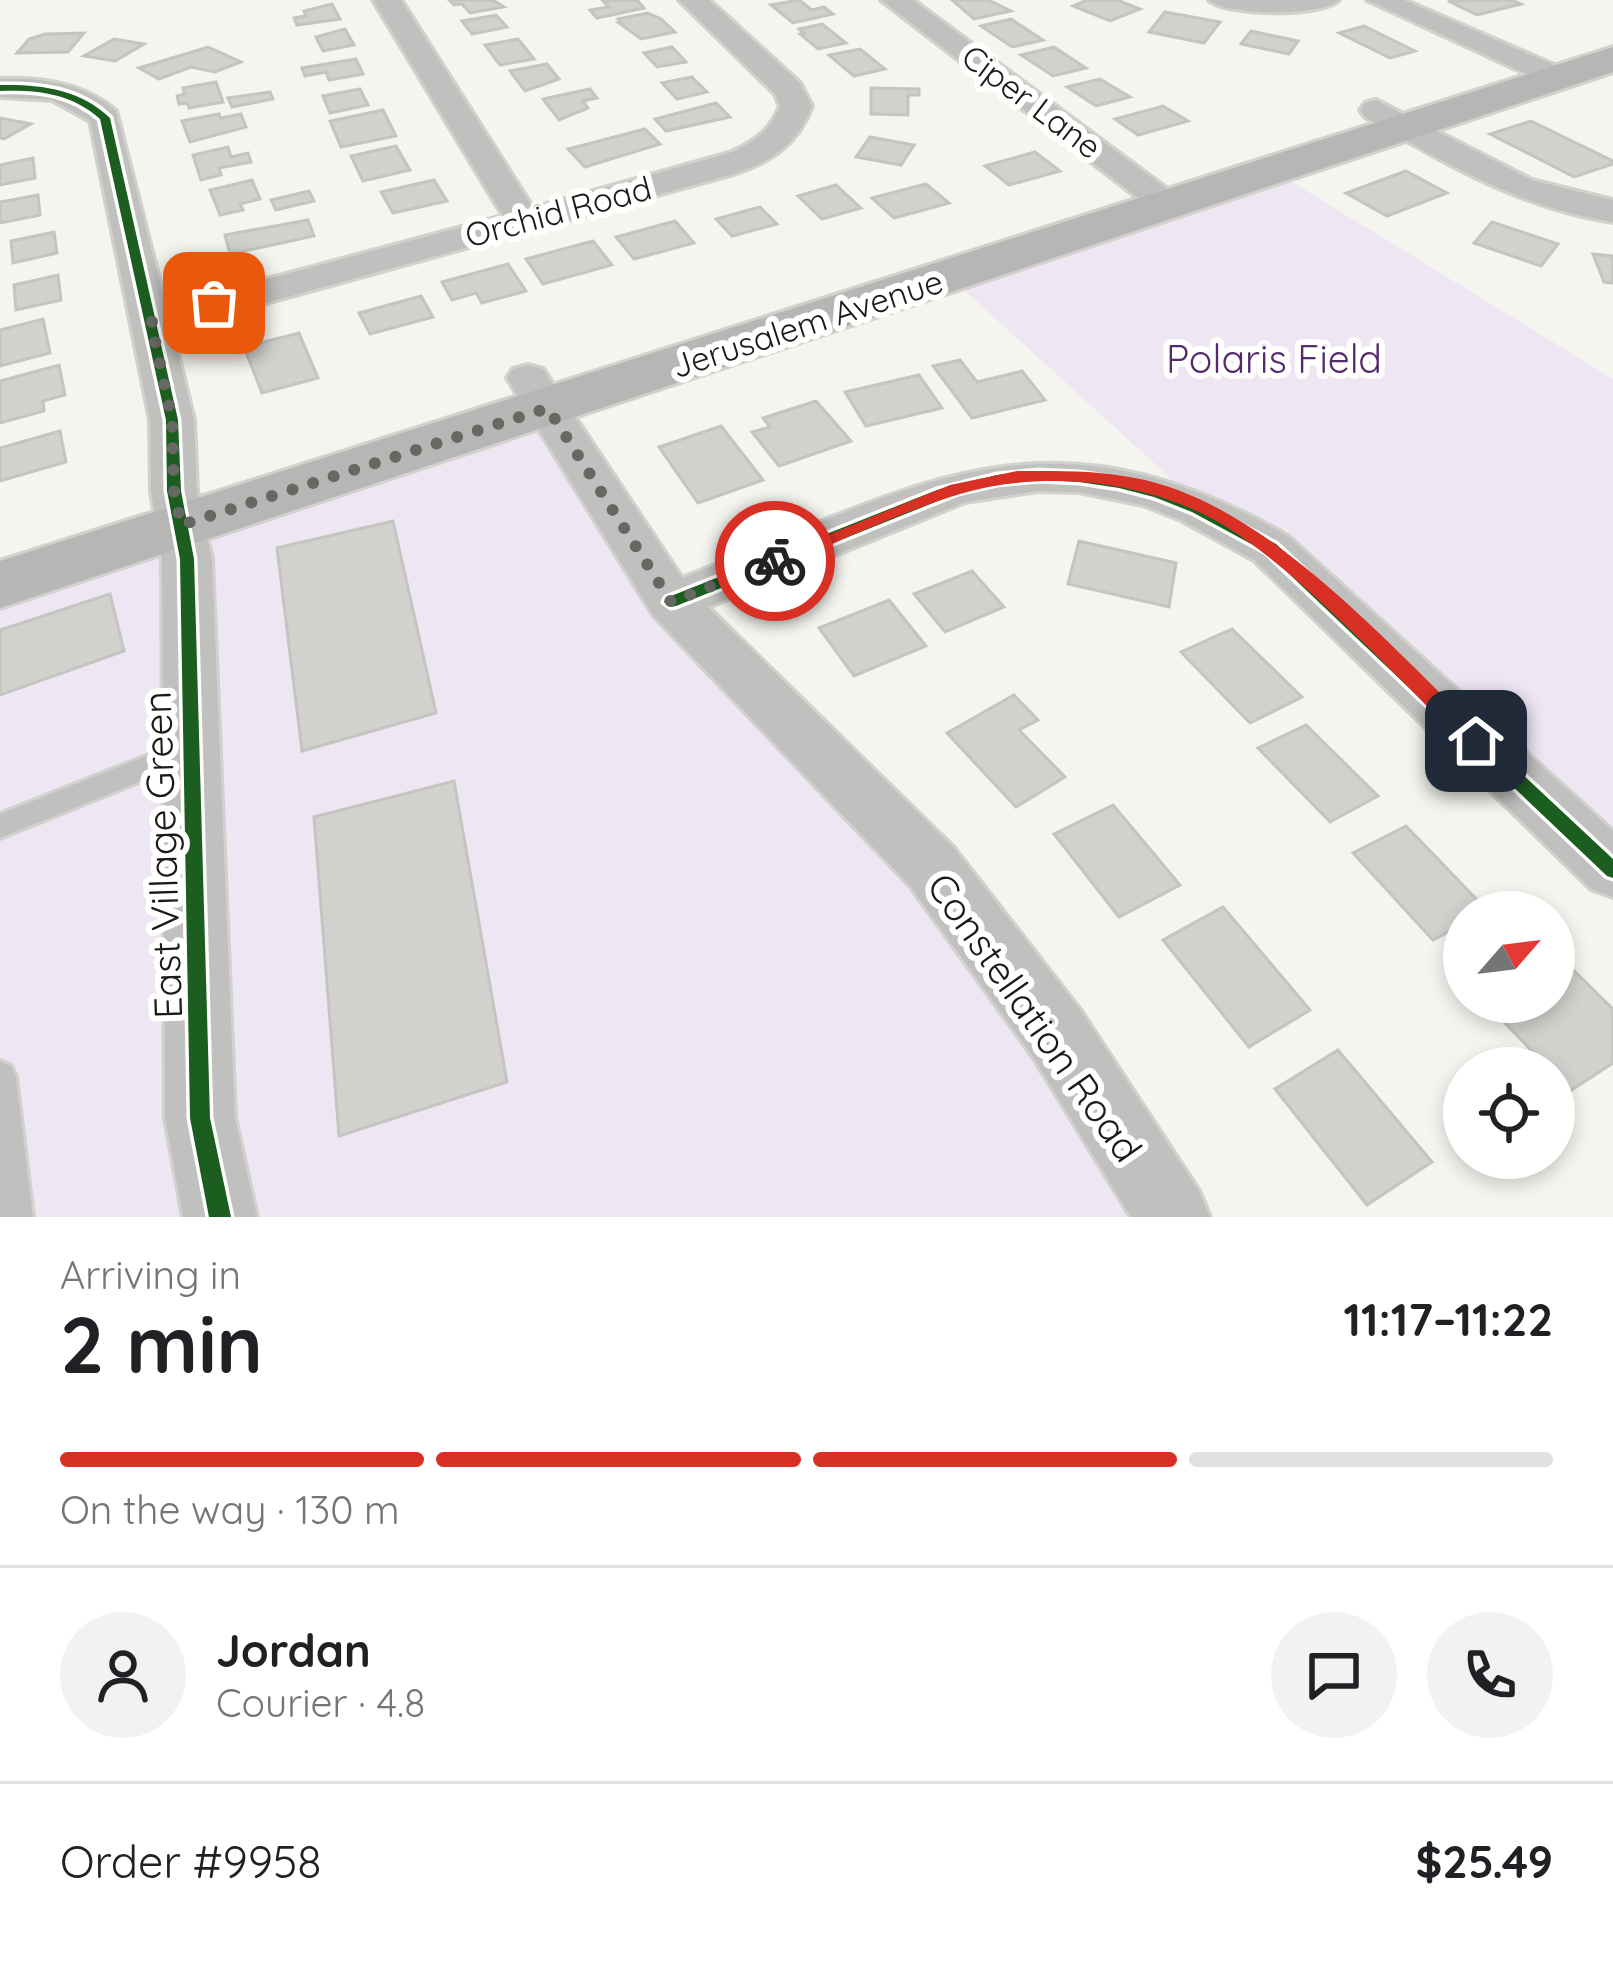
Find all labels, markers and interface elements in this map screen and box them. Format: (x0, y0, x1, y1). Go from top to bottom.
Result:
street label: Ciper Lane (954, 35, 1110, 167)
street label: Orchid Road (460, 166, 656, 256)
pin (163, 252, 265, 354)
street label: Jerusalem Avenue (666, 260, 948, 386)
icon: bag (181, 270, 247, 336)
park label: Polaris Field (1166, 334, 1382, 383)
courier (715, 501, 835, 621)
icon: bike (742, 528, 808, 594)
street label: East Village Green (132, 690, 192, 1020)
pin (1425, 690, 1527, 792)
icon: home (1443, 708, 1509, 774)
street label: Constellation Road (917, 863, 1153, 1171)
north arrow (1443, 891, 1575, 1023)
map controls (1443, 891, 1575, 1179)
button: locate (1443, 1047, 1575, 1179)
text: Arriving in (60, 1250, 241, 1299)
text: 11:17–11:22 (1344, 1291, 1553, 1347)
text: 2 min (60, 1295, 263, 1393)
text: On the way · 130 m (60, 1485, 400, 1534)
button: person (60, 1612, 186, 1738)
button: chat (1271, 1612, 1397, 1738)
button: phone (1427, 1612, 1553, 1738)
text: Jordan (216, 1622, 371, 1678)
text: Courier · 4.8 (216, 1678, 425, 1727)
text: Order #9958 (60, 1833, 322, 1889)
text: $25.49 (1415, 1833, 1553, 1889)

